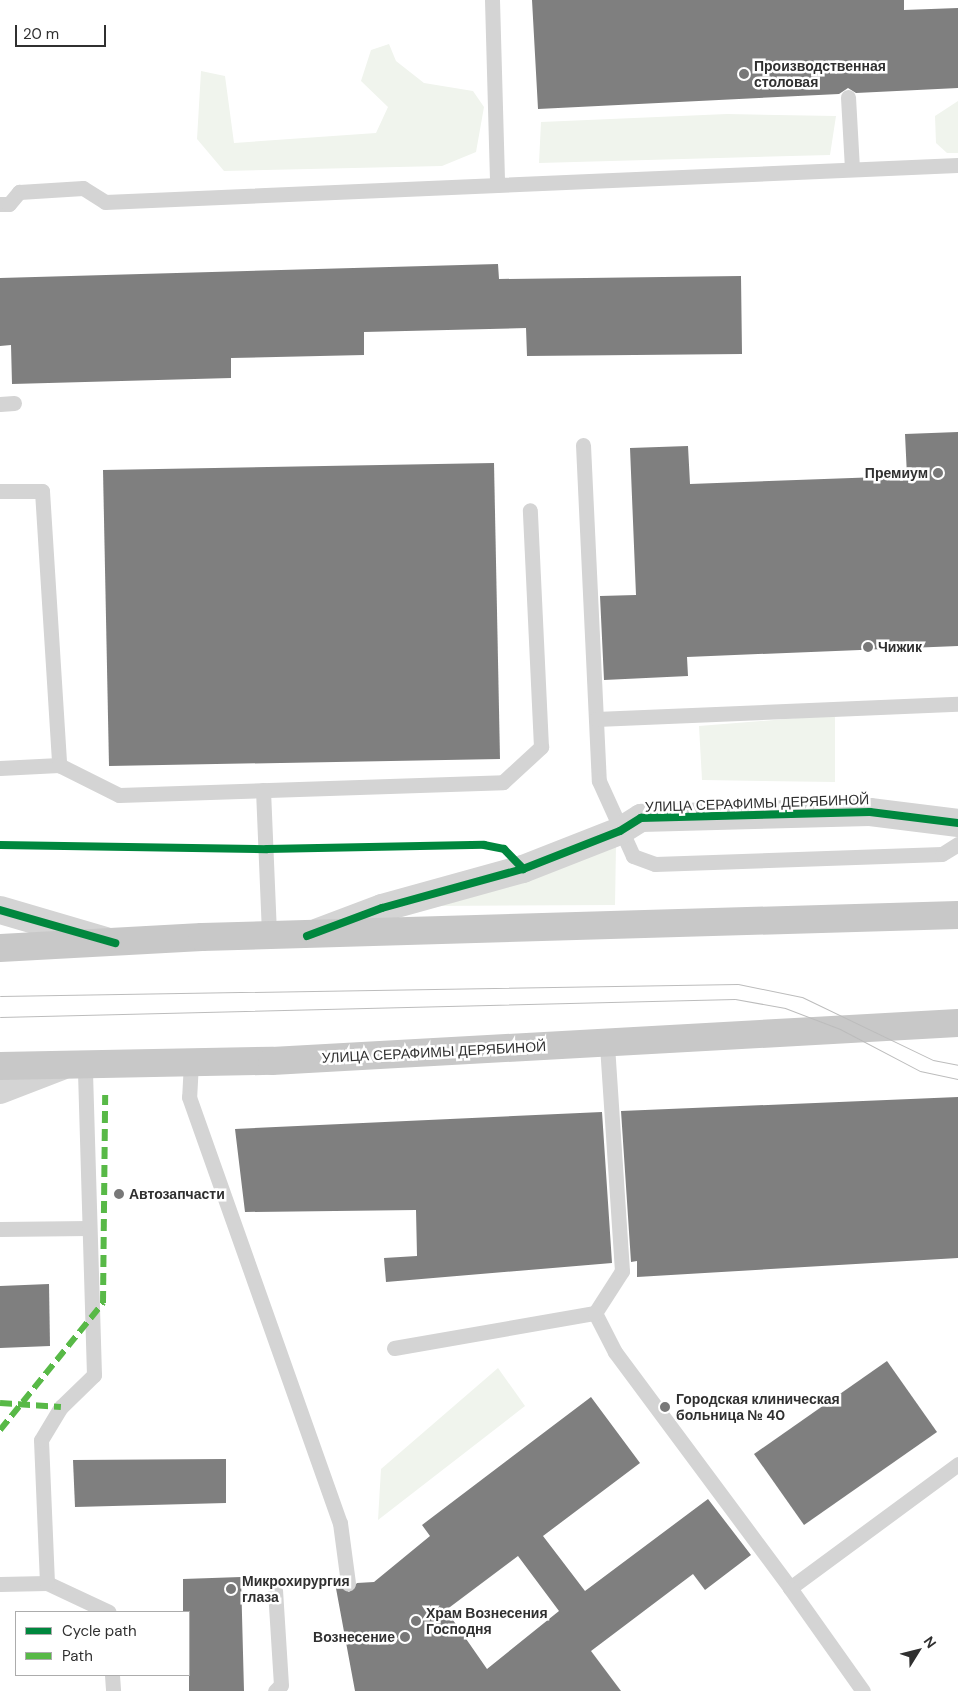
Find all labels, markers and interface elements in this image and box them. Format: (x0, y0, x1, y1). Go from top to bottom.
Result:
scale bar (18, 15, 109, 47)
text: 20 m (23, 24, 59, 44)
place label: Производственная столовая (754, 58, 886, 90)
marker: Производственная столовая (738, 68, 750, 80)
place label: Премиум (865, 465, 928, 481)
marker: Премиум (932, 467, 944, 479)
place label: Чижик (878, 639, 922, 655)
marker: Чижик (862, 641, 874, 653)
street label: УЛИЦА СЕРАФИМЫ ДЕРЯБИНОЙ (644, 791, 870, 815)
street label: УЛИЦА СЕРАФИМЫ ДЕРЯБИНОЙ (321, 1038, 547, 1066)
place label: Автозапчасти (129, 1186, 225, 1202)
marker: Автозапчасти (113, 1188, 125, 1200)
place label: Городская клиническая больница № 40 (676, 1391, 840, 1424)
marker: Городская клиническая больница № 40 (658, 1400, 672, 1414)
place label: Микрохирургия глаза (242, 1573, 350, 1605)
marker: Микрохирургия глаза (224, 1582, 238, 1596)
place label: Храм Вознесения Господня (426, 1605, 548, 1638)
legend (15, 1611, 190, 1676)
marker: Храм Вознесения Господня (410, 1615, 422, 1627)
text: Cycle path (62, 1621, 137, 1641)
north arrow (893, 1626, 943, 1676)
place label: Вознесение (313, 1629, 395, 1645)
marker: Вознесение (399, 1631, 411, 1643)
text: N (920, 1633, 940, 1652)
text: Path (62, 1646, 93, 1666)

